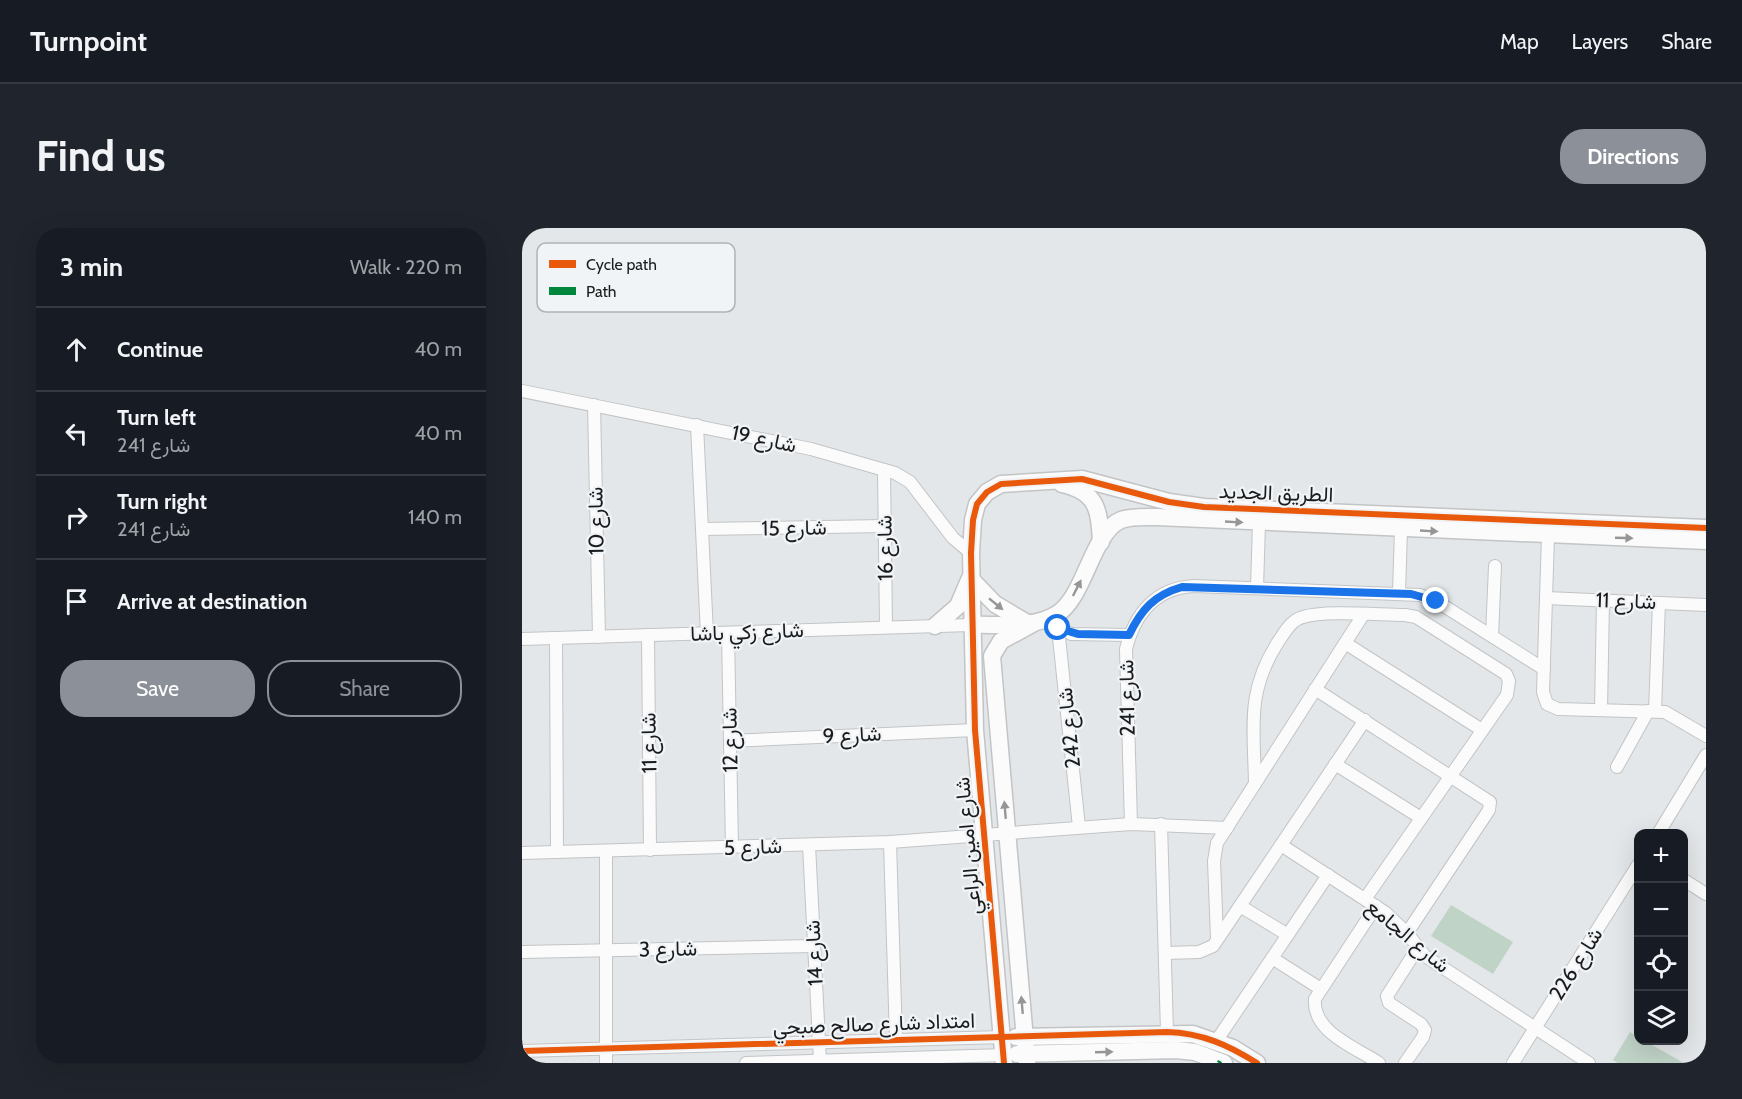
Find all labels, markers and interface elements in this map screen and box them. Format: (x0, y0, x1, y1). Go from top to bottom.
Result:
text: Turnpoint (30, 24, 147, 58)
text: Map (1500, 29, 1539, 54)
text: Layers (1572, 29, 1628, 54)
text: Share (1661, 29, 1712, 54)
button: Directions (1560, 129, 1706, 184)
text: Find us (36, 130, 165, 182)
legend (537, 243, 735, 312)
text: 3 min (60, 251, 123, 283)
text: Walk · 220 m (350, 255, 462, 279)
text: Cycle path (586, 255, 657, 274)
text: Path (586, 282, 617, 301)
icon: ahead (60, 333, 93, 366)
text: Continue (117, 336, 203, 363)
text: 40 m (414, 337, 462, 361)
text: Turn left (117, 404, 196, 431)
icon: left (60, 417, 93, 450)
street label: شارع 19 (729, 419, 799, 460)
text: 40 m (414, 421, 462, 445)
text: شارع 241 (117, 433, 190, 457)
street label: الطريق الجديد (1218, 478, 1334, 508)
street label: شارع 10 (582, 487, 611, 555)
text: Turn right (117, 488, 207, 515)
icon: right (60, 501, 93, 534)
text: 140 m (408, 505, 462, 529)
street label: شارع 15 (761, 514, 827, 543)
street label: شارع 16 (871, 515, 900, 581)
text: شارع 241 (117, 517, 190, 541)
one-way arrow (1224, 517, 1243, 527)
one-way arrow (1419, 526, 1438, 535)
one-way arrow (1614, 534, 1633, 543)
one-way arrow (1073, 579, 1082, 596)
icon: arrive (60, 585, 93, 618)
route end (1422, 587, 1448, 613)
street label: شارع 11 (1595, 587, 1657, 616)
text: Arrive at destination (117, 588, 307, 615)
one-way arrow (988, 597, 1004, 610)
route start (1044, 614, 1070, 640)
street label: شارع زكي باشا (690, 617, 804, 651)
street label: شارع 241 (1113, 659, 1142, 737)
button: Save (60, 660, 255, 717)
button: Share (267, 660, 462, 717)
street label: شارع 242 (1052, 686, 1087, 770)
street label: شارع 12 (716, 707, 745, 773)
street label: شارع 11 (635, 712, 664, 774)
street label: شارع 9 (822, 720, 882, 751)
street label: شارع امين الراعي (949, 776, 991, 916)
one-way arrow (1001, 801, 1010, 820)
map controls (1634, 829, 1688, 1045)
button: + (1634, 829, 1688, 883)
street label: شارع 5 (723, 833, 783, 862)
button: − (1634, 883, 1688, 937)
street label: شارع الجامع (1360, 893, 1455, 979)
street label: شارع 14 (799, 919, 830, 987)
street label: شارع 226 (1544, 923, 1609, 1006)
street label: شارع 3 (639, 935, 697, 964)
button: locate (1634, 937, 1688, 991)
button: layers (1634, 991, 1688, 1045)
one-way arrow (1017, 995, 1027, 1014)
street label: امتداد شارع صالح صبحي (772, 1007, 976, 1045)
one-way arrow (1095, 1047, 1114, 1057)

